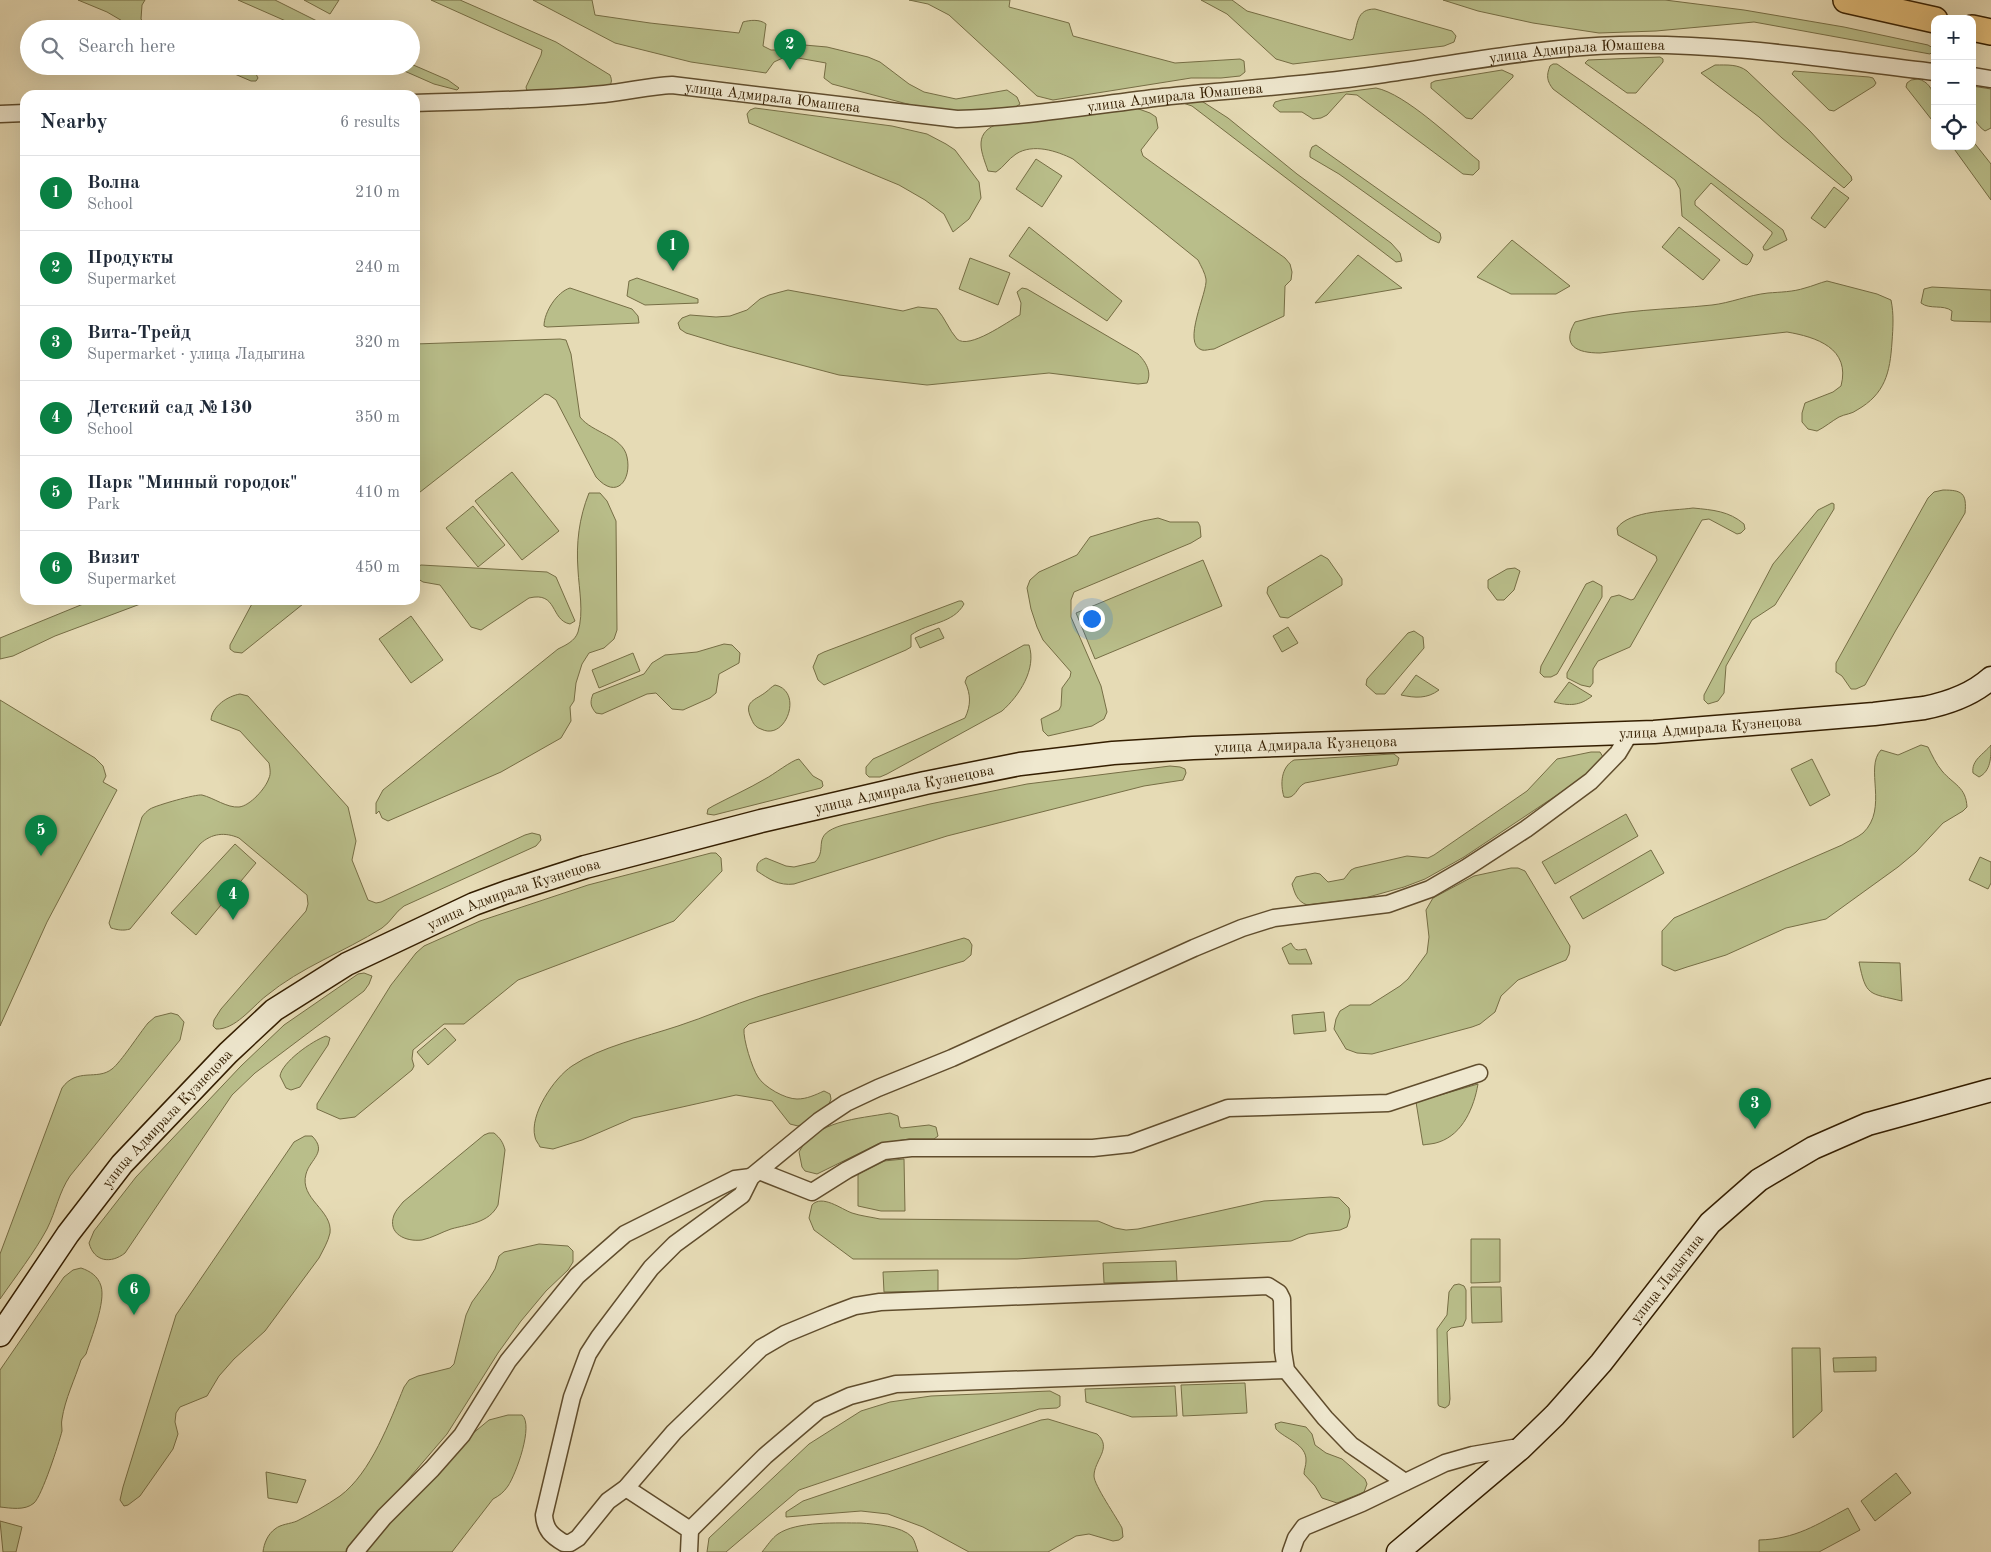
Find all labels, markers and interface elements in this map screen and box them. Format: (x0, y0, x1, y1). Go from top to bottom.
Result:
map controls (1931, 15, 1976, 150)
button: + (1931, 15, 1976, 60)
search box (20, 20, 420, 75)
pin: 2 (774, 29, 806, 70)
icon: search (38, 34, 66, 62)
text: Search here (78, 38, 175, 57)
street label: улица Адмирала Юмашева (1488, 39, 1666, 67)
button: − (1931, 60, 1976, 105)
street label: улица Адмирала Юмашева (684, 81, 861, 116)
street label: улица Адмирала Юмашева (1086, 82, 1264, 116)
button: locate (1931, 105, 1976, 150)
text: Nearby (40, 112, 108, 133)
text: 6 results (340, 115, 400, 131)
text: Волна (87, 174, 140, 193)
text: 1 (51, 185, 61, 201)
text: 210 m (355, 185, 400, 201)
text: School (87, 197, 133, 213)
pin: 1 (657, 230, 689, 271)
text: Продукты (87, 249, 174, 268)
text: 2 (51, 260, 61, 276)
text: 240 m (355, 260, 400, 276)
text: Supermarket (87, 272, 176, 288)
text: Вита-Трейд (87, 324, 191, 343)
text: 3 (51, 335, 61, 351)
text: 320 m (355, 335, 400, 351)
text: Supermarket · улица Ладыгина (87, 347, 305, 363)
text: Детский сад №130 (87, 399, 252, 418)
text: 4 (51, 410, 61, 426)
text: 350 m (355, 410, 400, 426)
text: School (87, 422, 133, 438)
text: Парк "Минный городок" (87, 474, 297, 493)
text: 5 (51, 485, 61, 501)
text: 410 m (355, 485, 400, 501)
text: Park (87, 497, 120, 513)
text: Визит (87, 549, 140, 568)
text: 6 (51, 560, 61, 576)
text: 450 m (355, 560, 400, 576)
text: Supermarket (87, 572, 176, 588)
your location (1079, 606, 1105, 632)
street label: улица Адмирала Кузнецова (1619, 714, 1803, 742)
street label: улица Адмирала Кузнецова (1214, 735, 1398, 756)
street label: улица Адмирала Кузнецова (813, 763, 996, 817)
pin: 5 (25, 815, 57, 856)
street label: улица Адмирала Кузнецова (425, 857, 603, 934)
pin: 4 (217, 879, 249, 920)
street label: улица Адмирала Кузнецова (100, 1047, 236, 1192)
pin: 3 (1739, 1088, 1771, 1129)
street label: улица Ладыгина (1629, 1232, 1708, 1327)
pin: 6 (118, 1274, 150, 1315)

